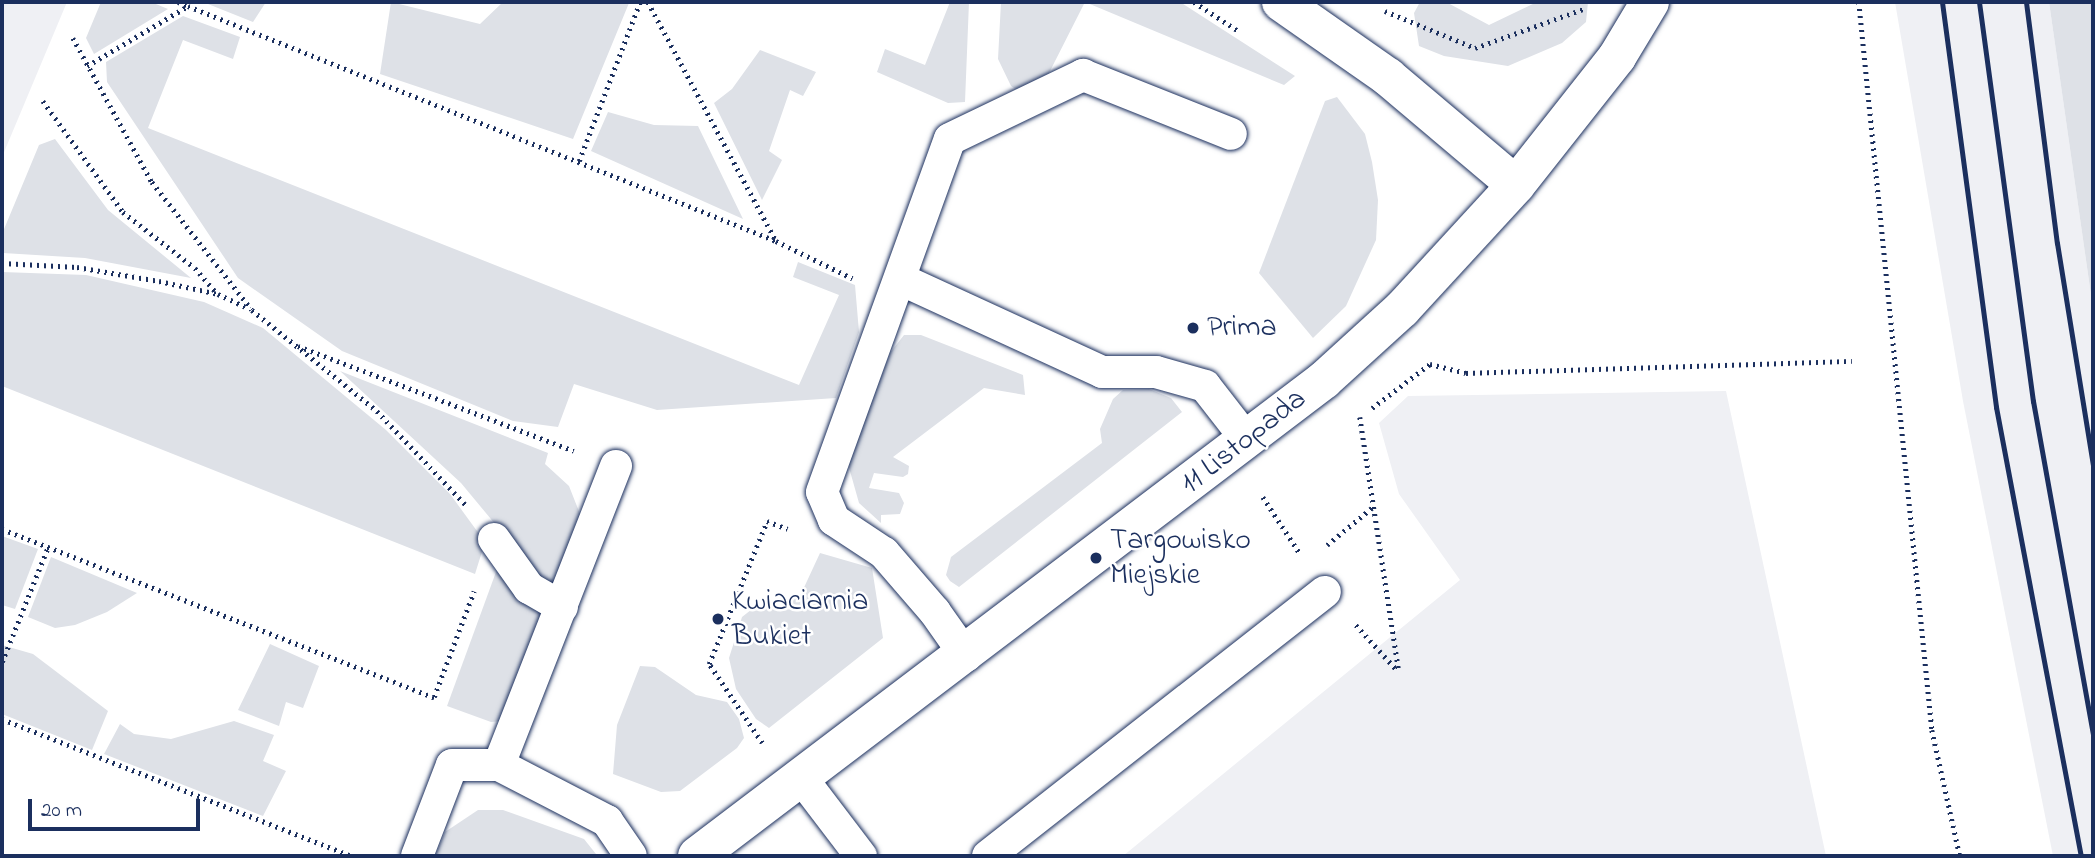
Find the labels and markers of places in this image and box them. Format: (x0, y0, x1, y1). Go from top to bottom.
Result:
place label: Prima (1207, 310, 1277, 346)
marker: Prima (1185, 320, 1201, 336)
place label: Targowisko Miejskie (1110, 523, 1251, 594)
marker: Targowisko Miejskie (1088, 550, 1104, 566)
place label: Kwiaciarnia Bukiet (732, 584, 868, 654)
marker: Kwiaciarnia Bukiet (710, 611, 726, 627)

